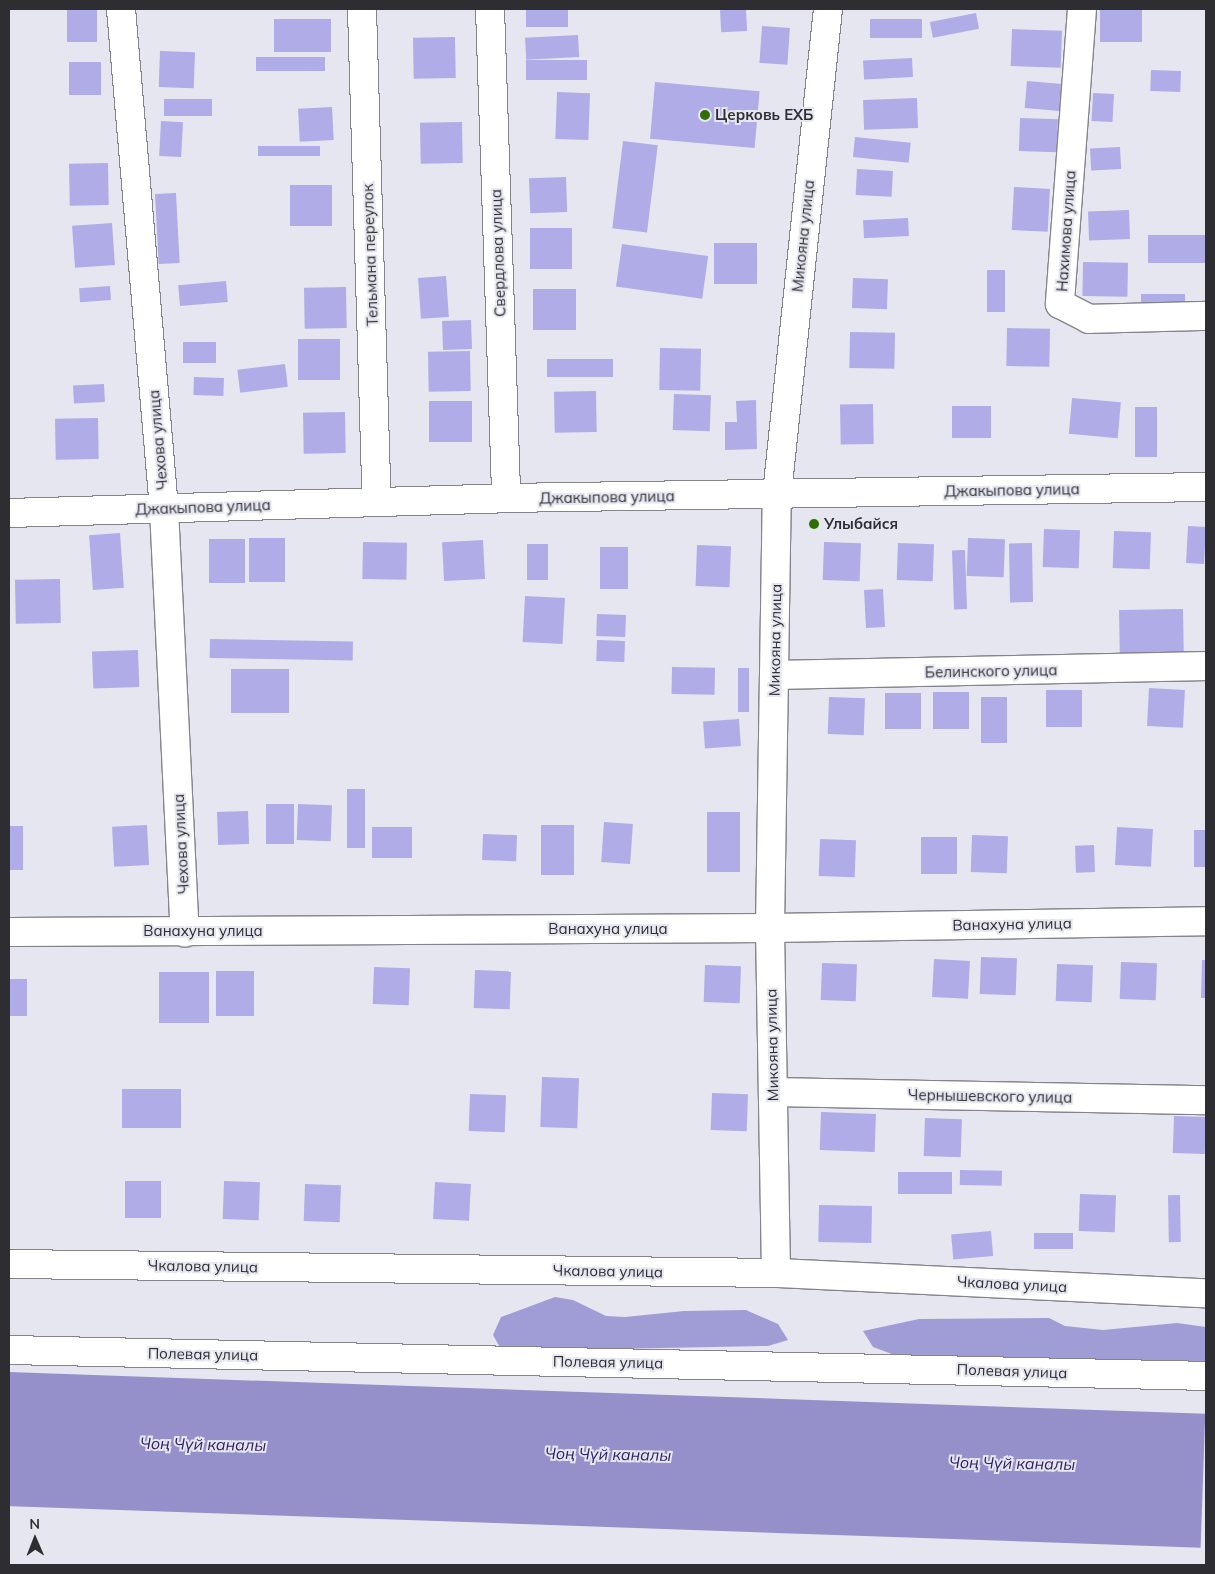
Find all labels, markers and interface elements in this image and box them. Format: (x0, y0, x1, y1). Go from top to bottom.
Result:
place label: Церковь ЕХБ (715, 106, 813, 124)
marker: Церковь ЕХБ (699, 109, 711, 121)
street label: Нахимова улица (1053, 170, 1079, 292)
street label: Микояна улица (788, 179, 818, 293)
street label: Тельмана переулок (359, 184, 381, 326)
street label: Свердлова улица (487, 189, 509, 317)
street label: Чехова улица (145, 389, 171, 491)
street label: Джакыпова улица (944, 480, 1080, 500)
street label: Джакыпова улица (539, 487, 675, 507)
street label: Джакыпова улица (135, 496, 271, 518)
place label: Улыбайся (824, 515, 898, 533)
marker: Улыбайся (808, 518, 820, 530)
street label: Микояна улица (765, 584, 785, 696)
street label: Белинского улица (925, 661, 1057, 681)
street label: Чехова улица (169, 793, 193, 895)
street label: Ванахуна улица (952, 914, 1072, 934)
street label: Ванахуна улица (548, 920, 668, 938)
street label: Ванахуна улица (143, 922, 263, 940)
street label: Микояна улица (762, 989, 782, 1101)
street label: Чернышевского улица (908, 1086, 1072, 1106)
street label: Чкалова улица (148, 1256, 258, 1276)
street label: Чкалова улица (553, 1261, 663, 1281)
street label: Чкалова улица (956, 1272, 1068, 1296)
street label: Полевая улица (148, 1344, 258, 1364)
street label: Полевая улица (553, 1352, 663, 1372)
street label: Полевая улица (956, 1360, 1068, 1382)
water label: Чоң Чүй каналы (140, 1433, 266, 1455)
water label: Чоң Чүй каналы (545, 1443, 671, 1465)
water label: Чоң Чүй каналы (949, 1452, 1075, 1474)
north arrow (10, 1514, 60, 1564)
text: N (29, 1515, 40, 1533)

